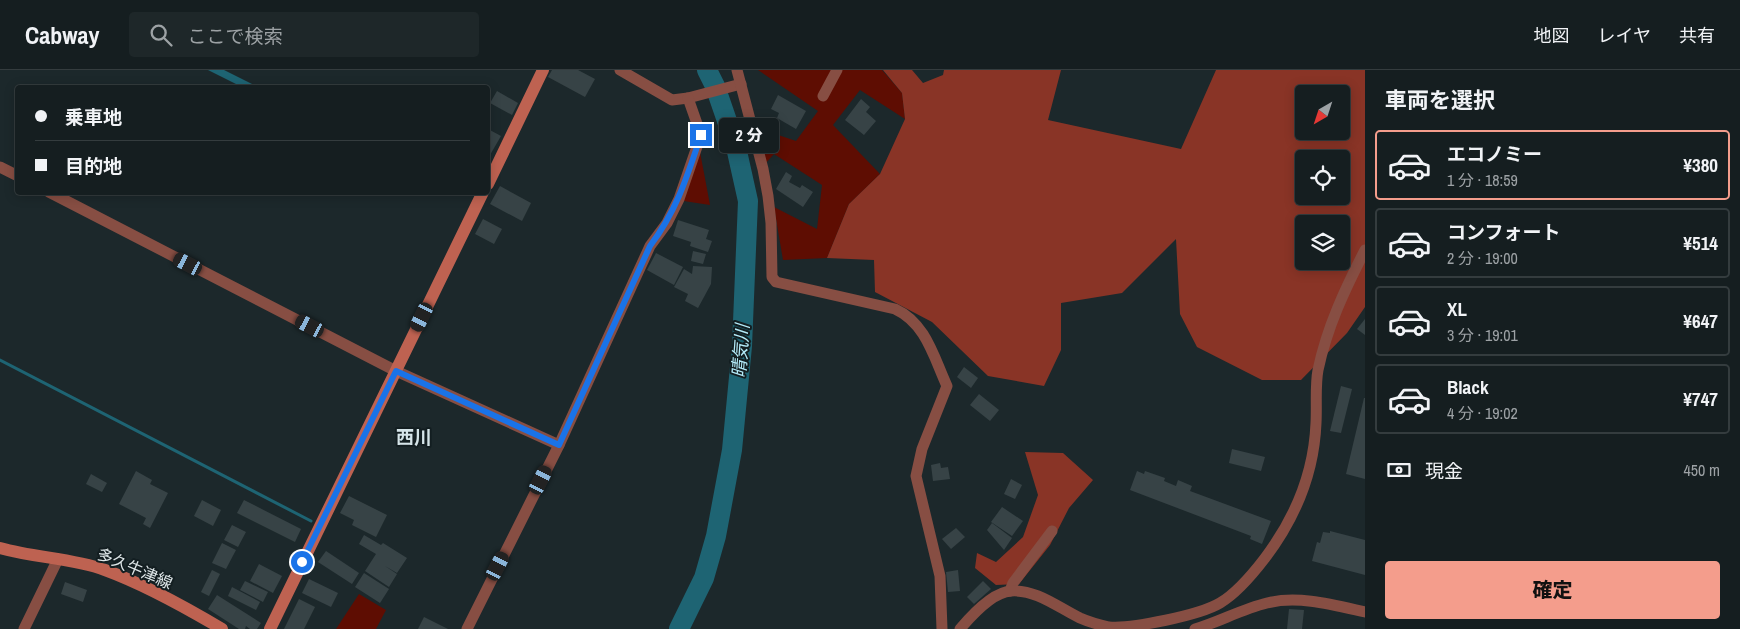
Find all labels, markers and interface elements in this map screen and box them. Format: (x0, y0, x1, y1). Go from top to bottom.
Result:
search box (129, 12, 479, 57)
text: Cabway (25, 19, 99, 51)
icon: search (147, 21, 175, 49)
text: ここで検索 (187, 23, 282, 49)
text: 地図 (1534, 23, 1570, 48)
text: レイヤ (1598, 23, 1651, 48)
text: 共有 (1679, 23, 1715, 48)
north arrow (1295, 85, 1350, 140)
map controls (1295, 85, 1350, 270)
text: 車両を選択 (1385, 85, 1495, 115)
text: 乗車地 (65, 104, 122, 130)
callout: 2 分 (718, 118, 778, 152)
route end (690, 124, 712, 146)
text: 2 分 (736, 124, 762, 146)
text: エコノミー (1447, 141, 1542, 167)
icon: car (1387, 143, 1432, 188)
button: locate (1295, 150, 1350, 205)
text: ¥380 (1683, 152, 1718, 178)
text: 目的地 (65, 153, 122, 179)
text: 1 分 · 18:59 (1447, 169, 1518, 191)
button: layers (1295, 215, 1350, 270)
text: コンフォート (1447, 219, 1560, 245)
icon: car (1387, 221, 1432, 266)
text: ¥514 (1683, 230, 1718, 256)
text: 2 分 · 19:00 (1447, 247, 1518, 269)
car (171, 251, 204, 277)
text: XL (1447, 296, 1467, 322)
icon: car (1387, 299, 1432, 344)
car (408, 300, 435, 334)
text: ¥647 (1683, 308, 1718, 334)
car (293, 313, 326, 339)
water label: 晴気川 (726, 321, 755, 379)
text: 3 分 · 19:01 (1447, 324, 1518, 346)
text: Black (1447, 374, 1489, 400)
icon: car (1387, 377, 1432, 422)
text: ¥747 (1683, 386, 1718, 412)
text: 4 分 · 19:02 (1447, 402, 1518, 424)
district label: 西川 (396, 425, 432, 450)
icon: cash (1385, 456, 1413, 484)
text: 現金 (1425, 458, 1463, 484)
text: 450 m (1684, 459, 1720, 481)
car (527, 463, 554, 497)
street label: 多久牛津線 (94, 542, 176, 594)
car (484, 549, 511, 583)
route start (291, 551, 313, 573)
button: 確定 (1385, 561, 1720, 619)

